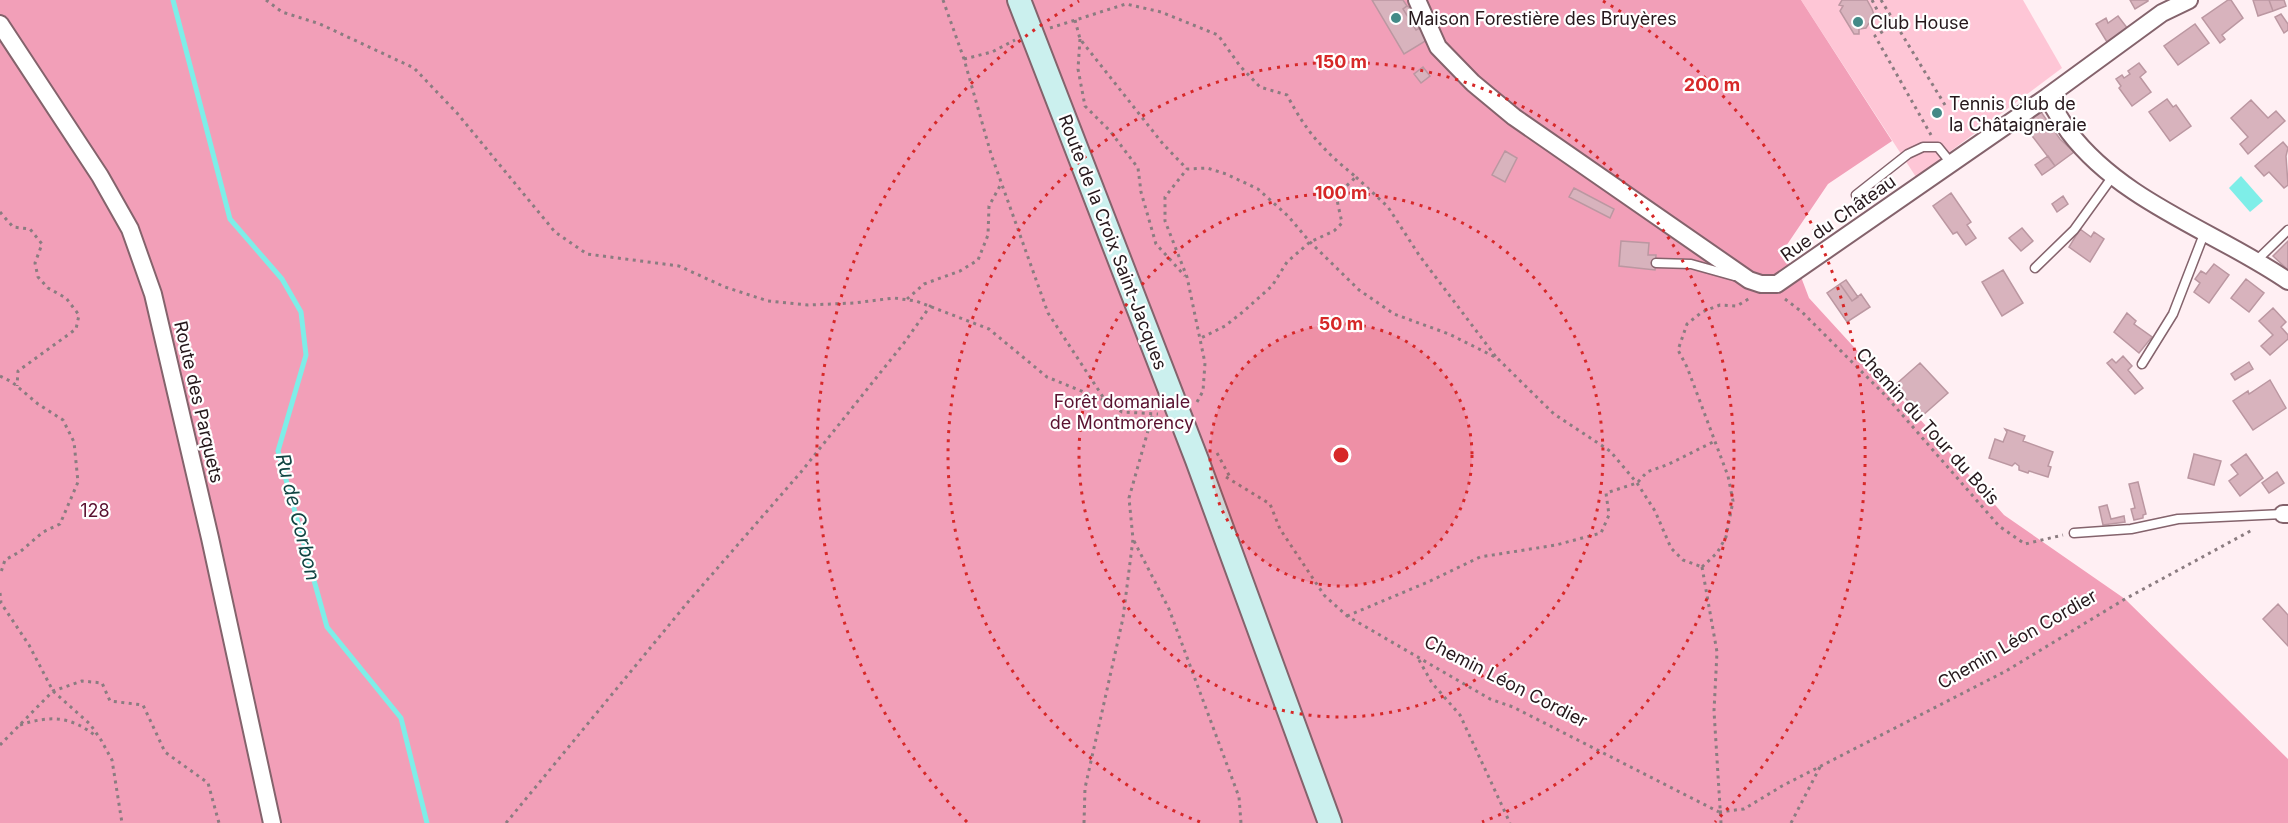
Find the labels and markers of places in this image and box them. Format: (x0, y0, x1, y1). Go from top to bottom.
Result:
place label: Maison Forestière des Bruyères (1408, 8, 1677, 29)
marker: Maison Forestière des Bruyères (1389, 11, 1403, 25)
place label: Club House (1870, 12, 1969, 33)
marker: Club House (1851, 15, 1865, 29)
place label: Tennis Club de la Châtaigneraie (1949, 93, 2087, 135)
marker: Tennis Club de la Châtaigneraie (1930, 106, 1944, 120)
centre of rings (1331, 445, 1351, 465)

